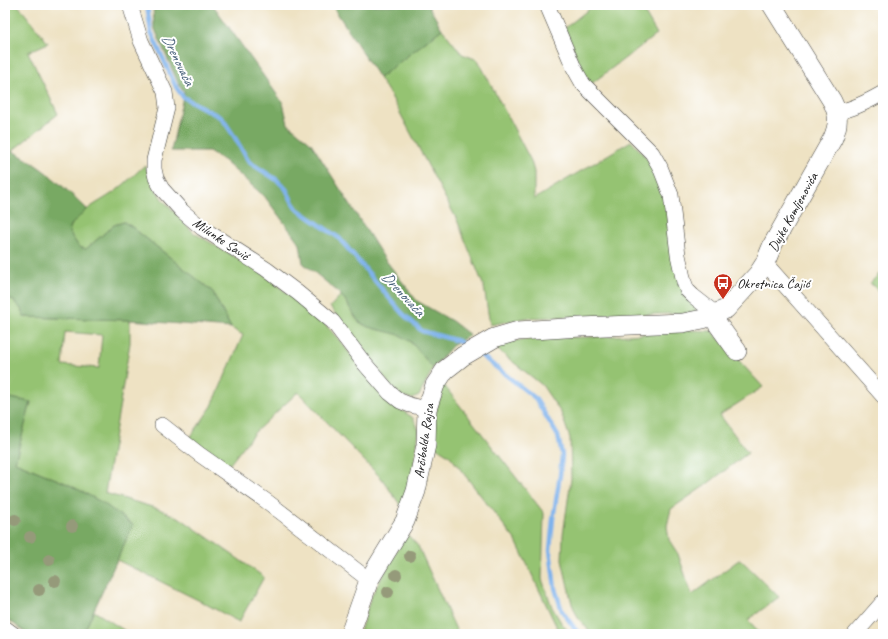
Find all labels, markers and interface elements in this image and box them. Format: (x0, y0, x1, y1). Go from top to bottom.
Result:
water label: Drenovača (158, 32, 199, 90)
street label: Dujke Komljenovića (764, 169, 822, 255)
street label: Milunke Savić (190, 214, 254, 265)
water label: Drenovača (378, 268, 429, 321)
bus stop icon: Okretnica Čajić (712, 272, 734, 300)
place label: Okretnica Čajić (737, 275, 812, 292)
street label: Arčibalda Rajsa (410, 401, 438, 479)

